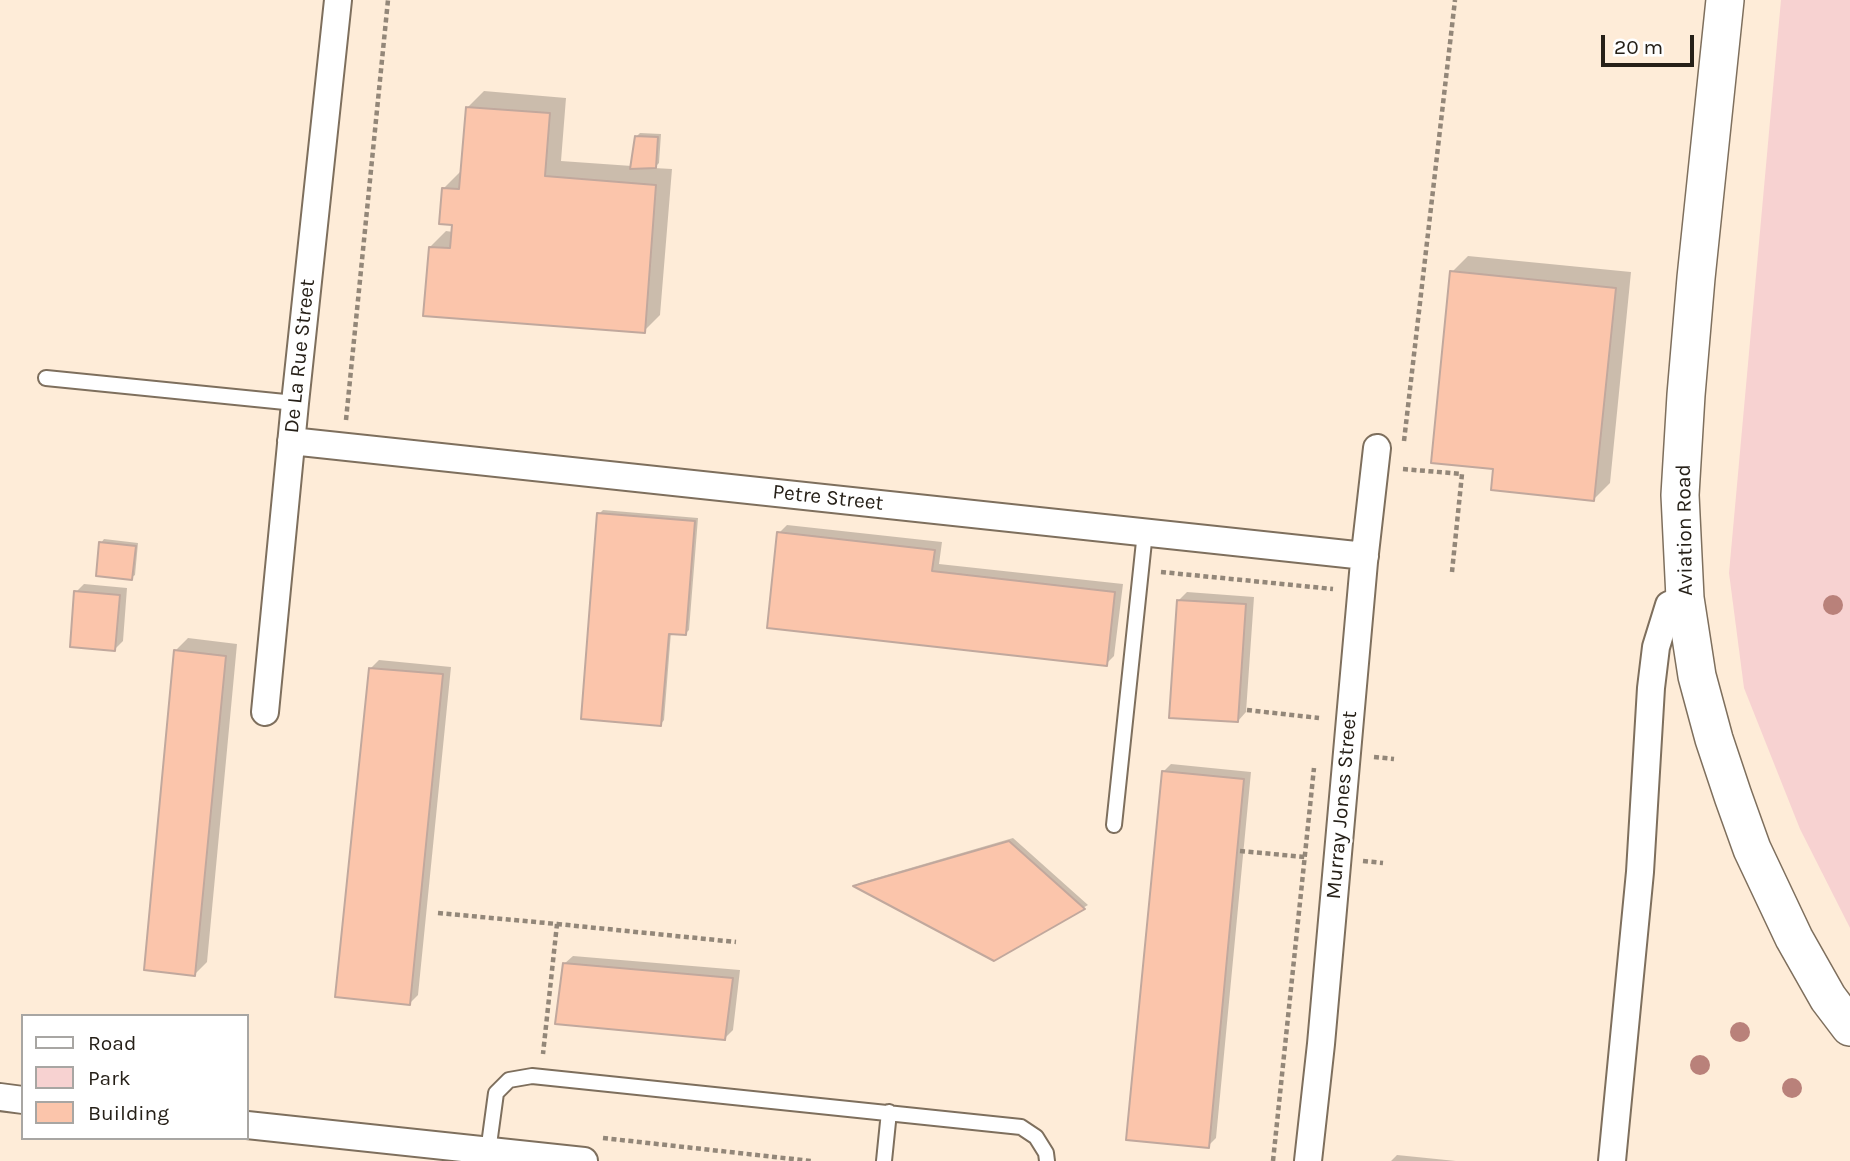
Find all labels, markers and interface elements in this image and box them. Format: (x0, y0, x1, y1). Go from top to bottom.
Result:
scale bar (1605, 21, 1698, 65)
text: 20 m (1614, 35, 1663, 59)
street label: De La Rue Street (279, 278, 321, 434)
street label: Aviation Road (1671, 464, 1699, 596)
street label: Petre Street (771, 480, 885, 516)
street label: Murray Jones Street (1321, 710, 1363, 900)
legend (21, 1014, 248, 1140)
text: Road (88, 1031, 136, 1055)
text: Park (88, 1066, 131, 1090)
text: Building (88, 1101, 169, 1125)

